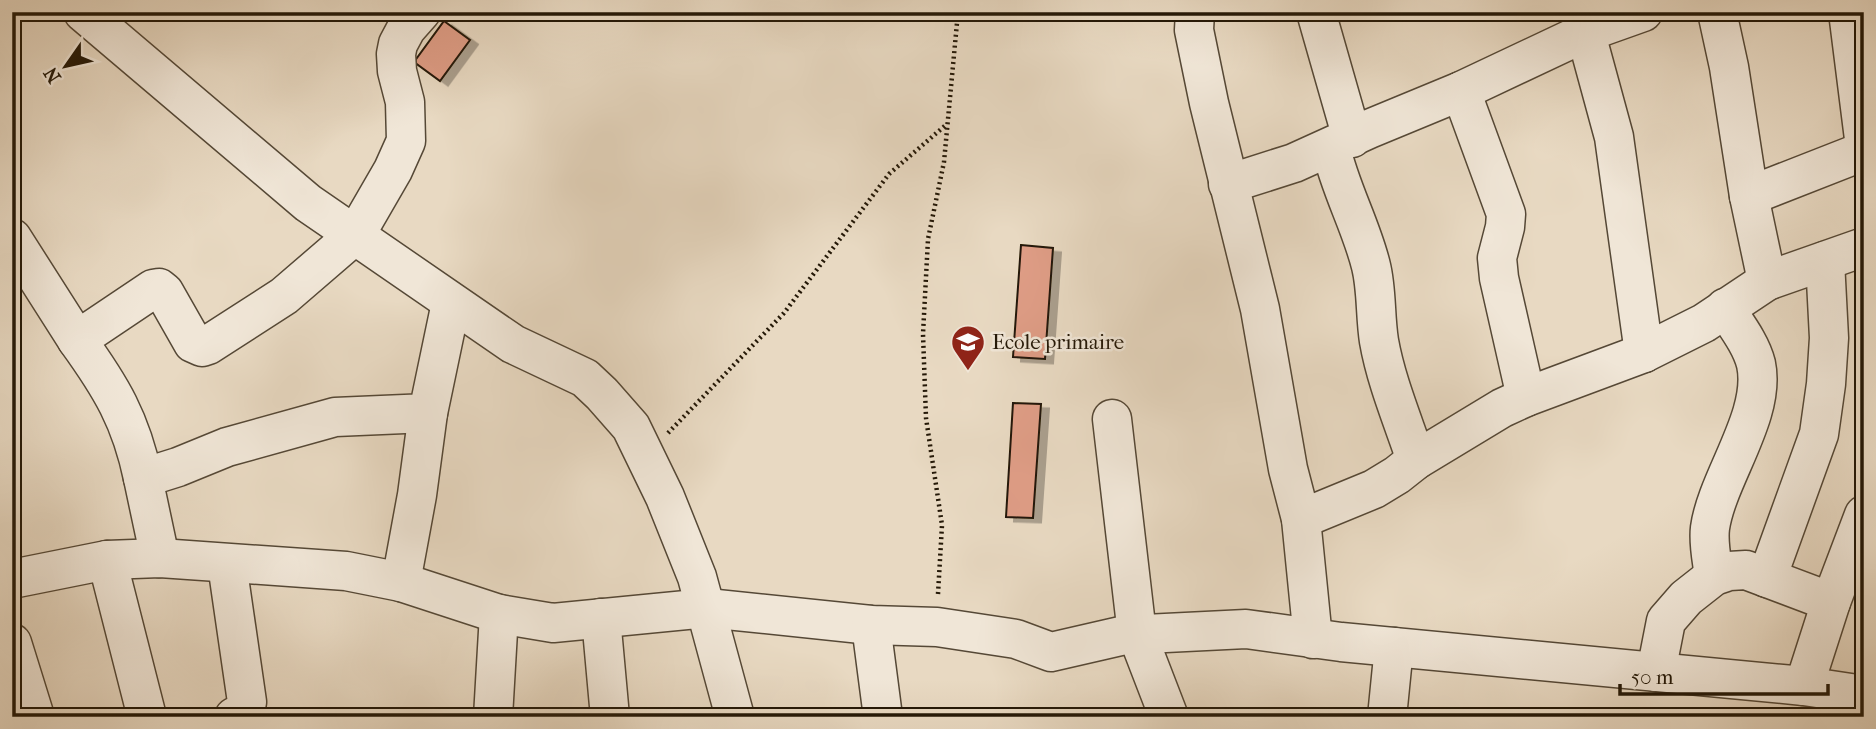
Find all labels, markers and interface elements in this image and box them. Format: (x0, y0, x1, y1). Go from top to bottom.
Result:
north arrow (32, 32, 102, 102)
text: N (39, 62, 66, 87)
school or university icon: Ecole primaire (949, 323, 987, 372)
place label: Ecole primaire (992, 330, 1124, 354)
scale bar (1620, 652, 1829, 696)
text: 50 m (1631, 665, 1674, 689)

